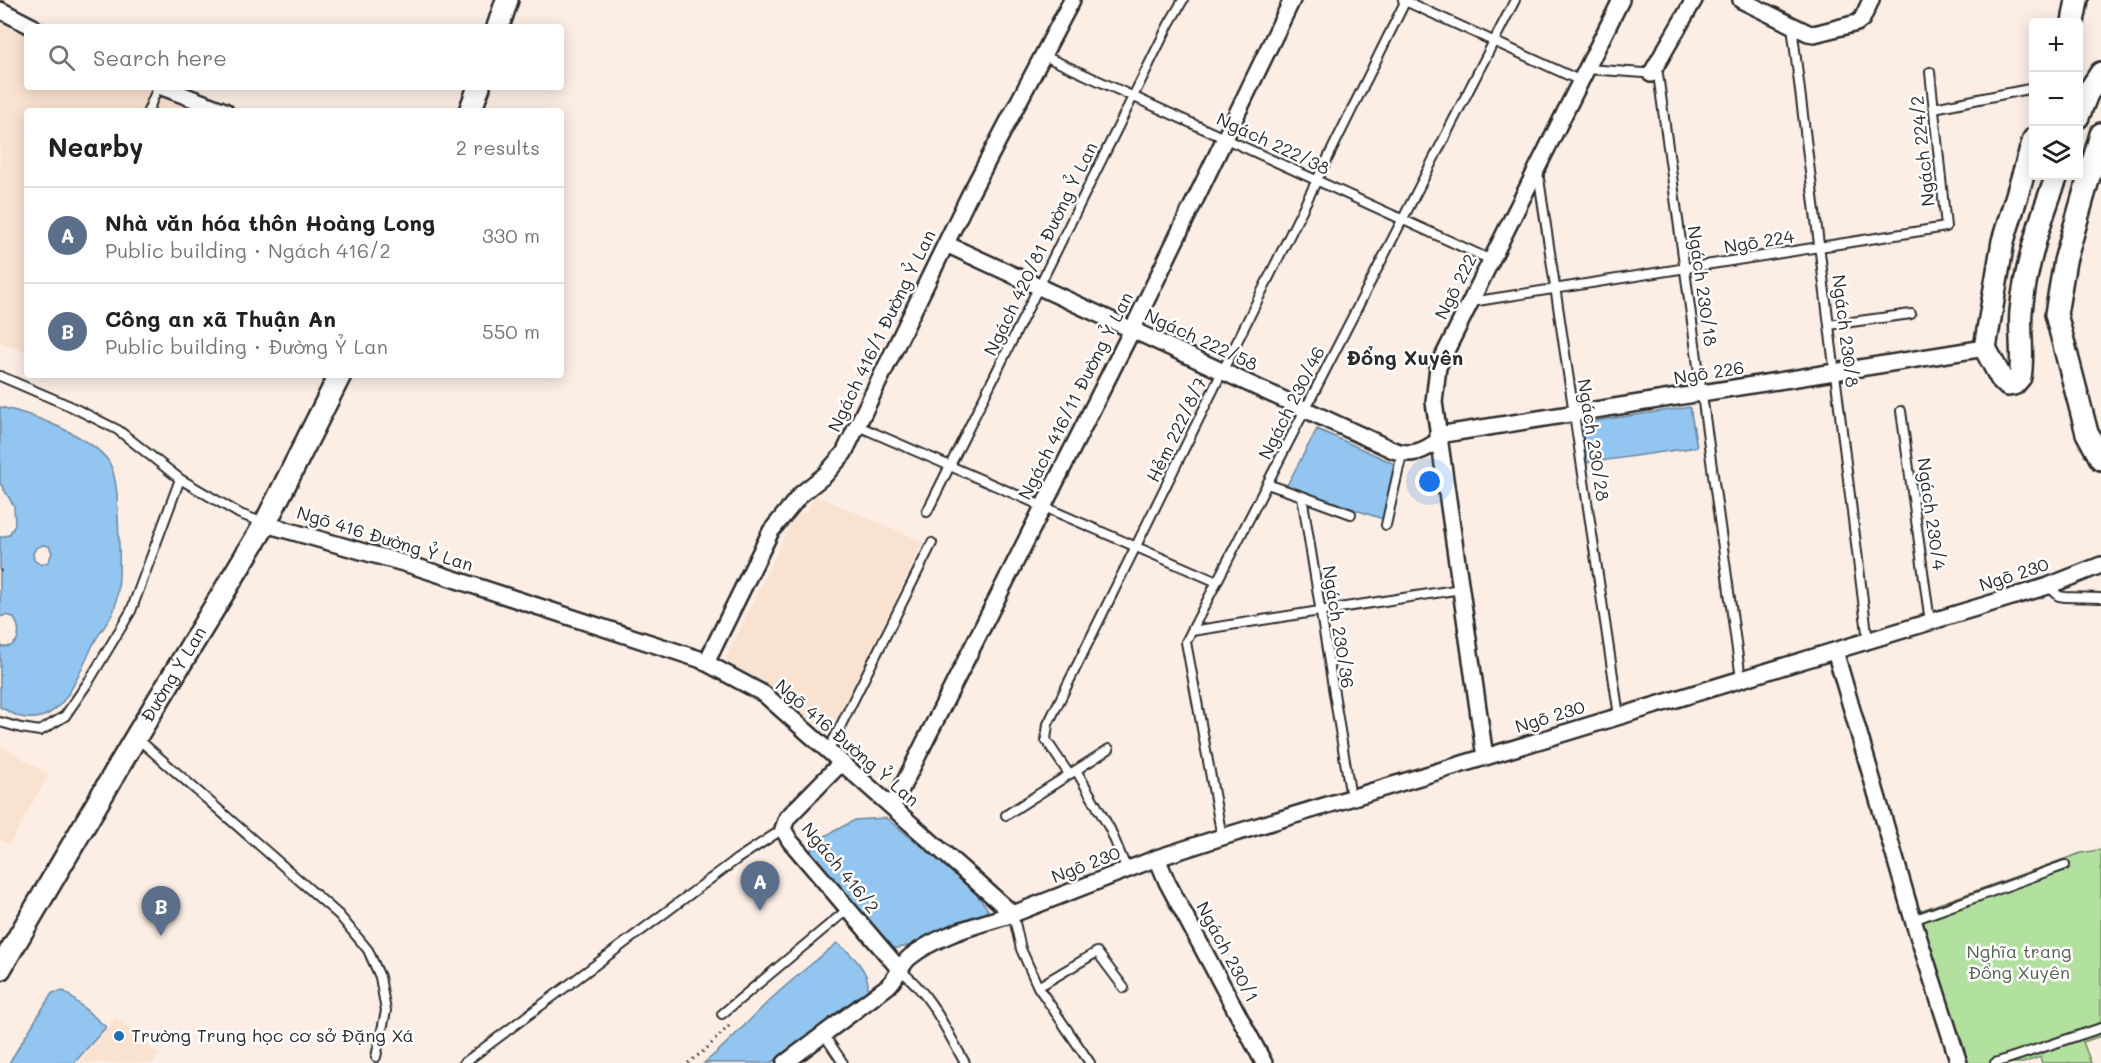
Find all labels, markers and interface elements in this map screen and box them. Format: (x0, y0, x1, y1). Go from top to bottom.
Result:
map controls (2029, 18, 2083, 180)
button: + (2029, 18, 2083, 72)
search box (24, 24, 564, 90)
icon: search (45, 41, 78, 74)
text: Search here (93, 43, 227, 72)
button: − (2029, 72, 2083, 126)
street label: Ngách 224/2 (1904, 94, 1940, 208)
street label: Ngách 222/38 (1213, 106, 1334, 180)
button: layers (2029, 126, 2083, 180)
text: Nearby (48, 130, 143, 164)
text: 2 results (456, 134, 540, 160)
street label: Ngách 420/81 Đường Ỷ Lan (978, 138, 1102, 360)
text: Nhà văn hóa thôn Hoàng Long (105, 208, 435, 237)
text: A (61, 222, 74, 248)
text: 330 m (482, 222, 540, 248)
street label: Ngách 230/18 (1683, 224, 1723, 348)
street label: Ngõ 224 (1722, 224, 1796, 258)
street label: Ngách 416/1 Đường Ỷ Lan (822, 226, 941, 436)
text: Public building · Ngách 416/2 (105, 237, 391, 263)
street label: Ngõ 222 (1428, 250, 1482, 323)
street label: Ngách 230/8 (1827, 273, 1865, 389)
street label: Ngách 416/11 Đường Ỷ Lan (1012, 288, 1138, 504)
street label: Ngách 222/58 (1141, 302, 1262, 376)
text: Công an xã Thuận An (105, 304, 336, 333)
text: B (61, 318, 74, 344)
text: 550 m (482, 318, 540, 344)
text: Public building · Đường Ỷ Lan (105, 333, 388, 359)
street label: Ngách 230/46 (1252, 342, 1330, 463)
district label: Đổng Xuyên (1347, 344, 1463, 370)
street label: Ngõ 226 (1672, 355, 1746, 389)
street label: Hẻm 222/8/7 (1140, 373, 1212, 486)
street label: Ngách 230/28 (1572, 377, 1616, 503)
street label: Ngách 230/4 (1912, 456, 1952, 572)
your location (1415, 467, 1444, 496)
street label: Ngõ 416 Đường Ỷ Lan (294, 500, 476, 576)
street label: Ngõ 230 (1976, 552, 2052, 597)
street label: Ngách 230/36 (1317, 564, 1361, 690)
street label: Đường Ỷ Lan (135, 622, 211, 726)
street label: Ngõ 416 Đường Ỷ Lan (771, 673, 925, 811)
street label: Ngõ 230 (1512, 694, 1588, 738)
street label: Ngách 416/2 (797, 817, 885, 918)
street label: Ngõ 230 (1048, 840, 1123, 888)
pin: A (740, 862, 780, 911)
pin: B (142, 886, 180, 936)
street label: Ngách 230/1 (1191, 897, 1264, 1006)
park label: Nghĩa trang Đổng Xuyên (1966, 939, 2072, 984)
place label: Trường Trung học cơ sở Đặng Xá (131, 1023, 414, 1047)
marker: Trường Trung học cơ sở Đặng Xá (112, 1029, 126, 1043)

